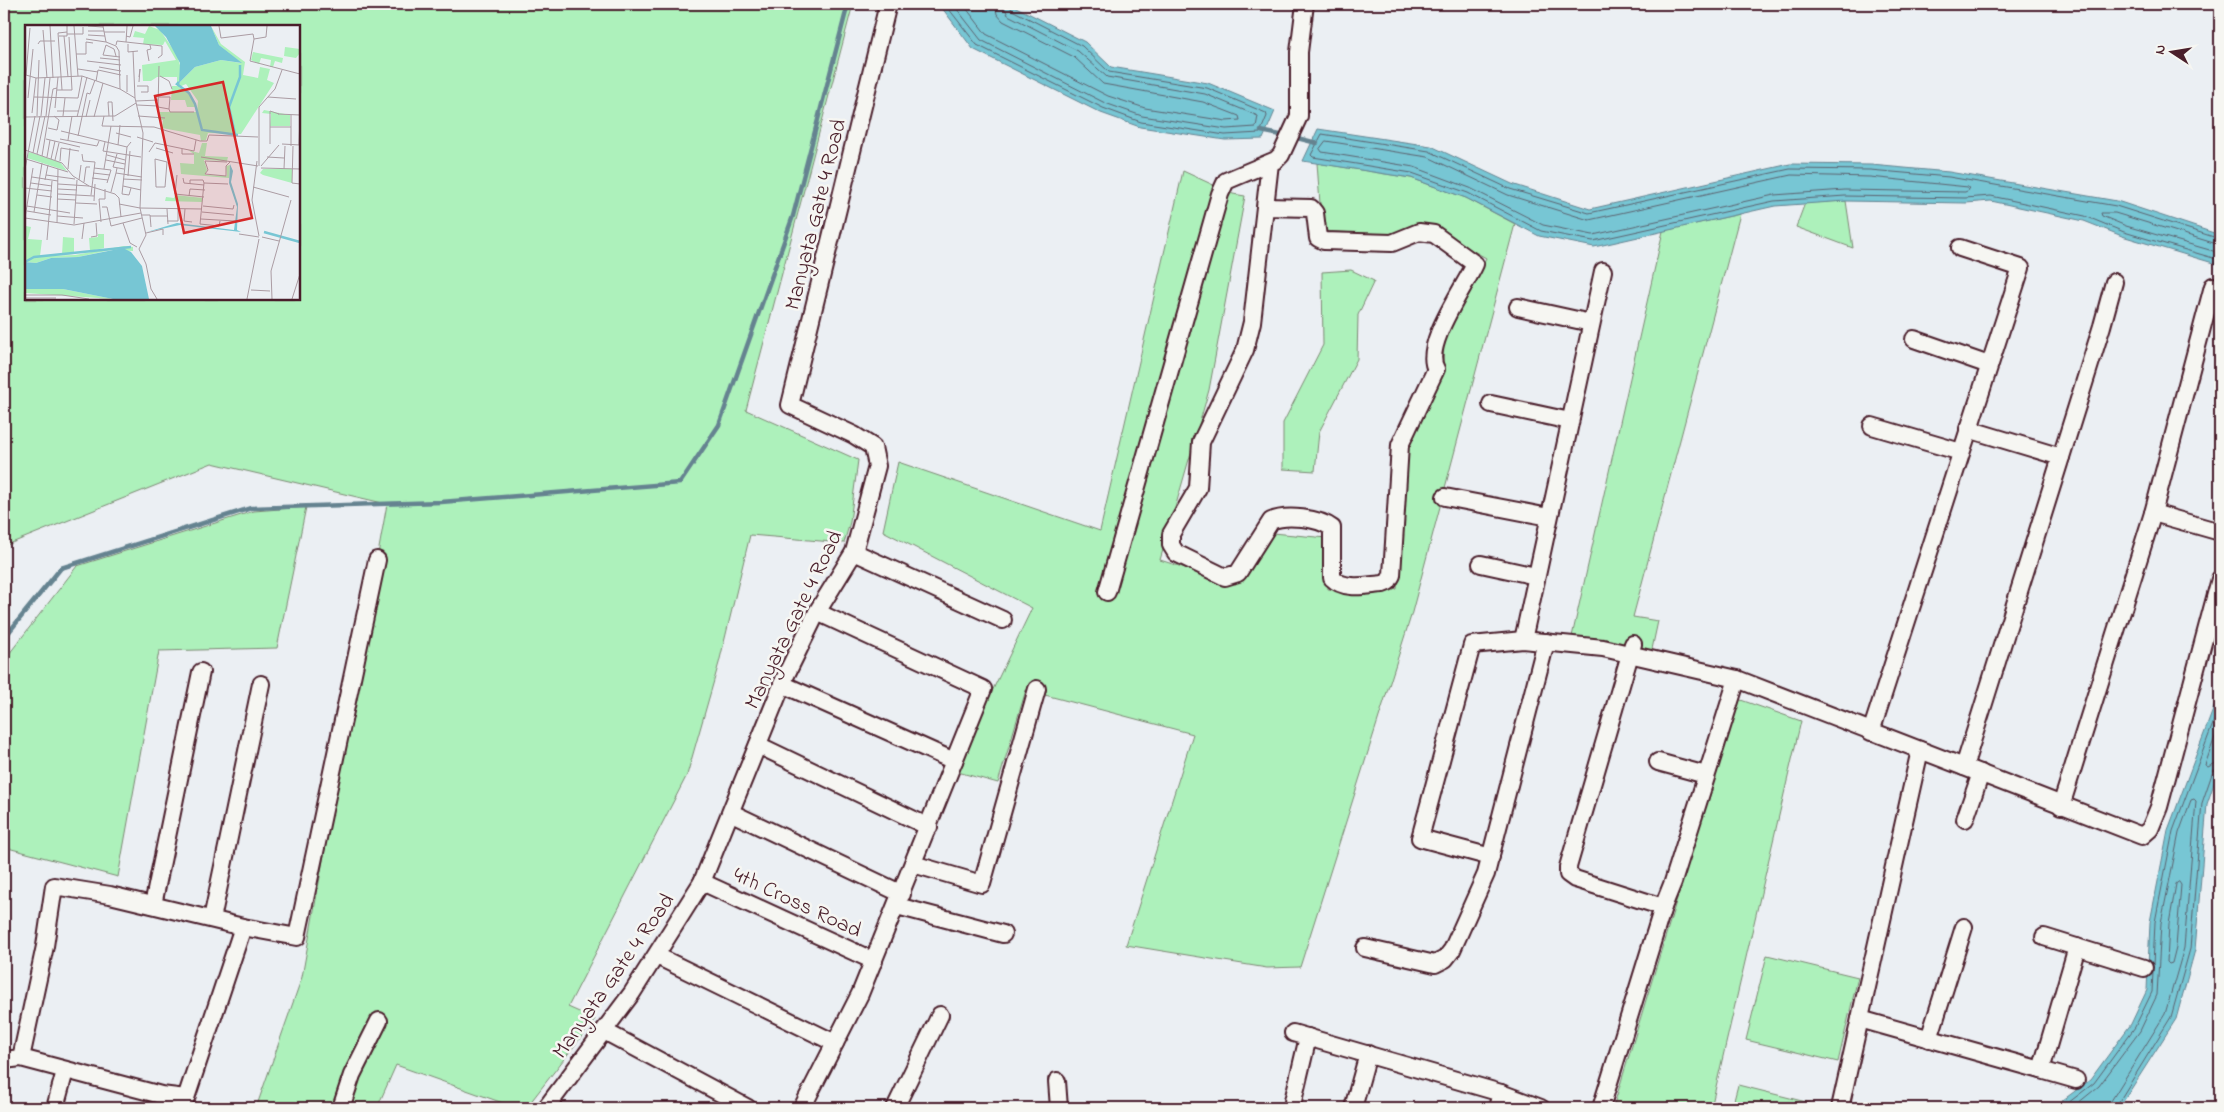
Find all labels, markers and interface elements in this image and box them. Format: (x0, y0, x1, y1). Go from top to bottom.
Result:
inset map (25, 25, 300, 300)
north arrow (2146, 28, 2196, 78)
text: N (2149, 43, 2172, 56)
street label: Manyata Gate 4 Road (778, 116, 857, 314)
street label: Manyata Gate 4 Road (737, 525, 853, 716)
street label: 4th Cross Road (727, 860, 866, 947)
street label: Manyata Gate 4 Road (545, 887, 685, 1067)

